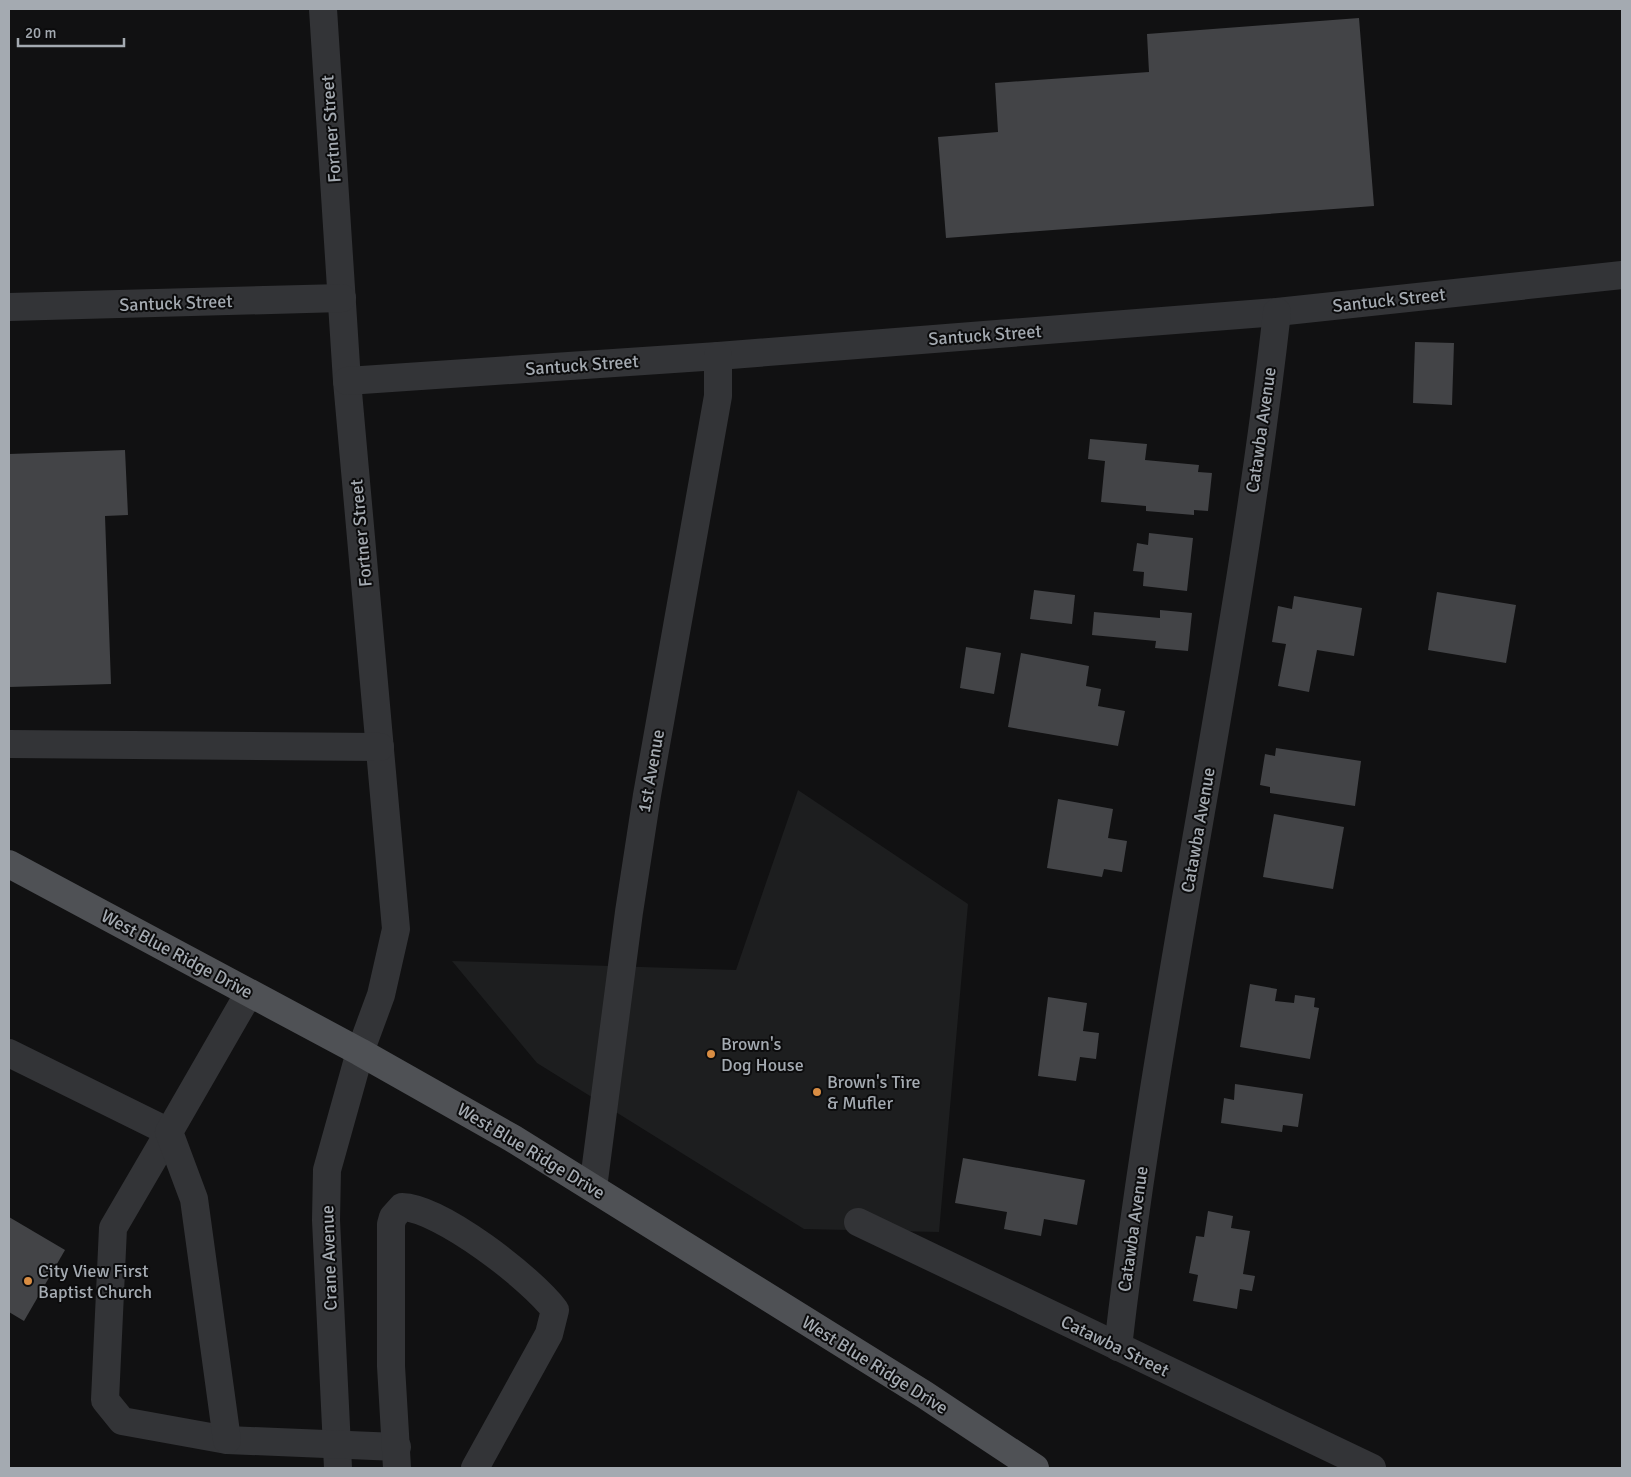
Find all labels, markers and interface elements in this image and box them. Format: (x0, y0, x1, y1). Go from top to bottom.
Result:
scale bar (18, 15, 124, 47)
text: 20 m (25, 24, 56, 42)
street label: Fortner Street (316, 74, 346, 184)
street label: Santuck Street (1331, 283, 1447, 317)
street label: Santuck Street (119, 290, 233, 316)
street label: Santuck Street (928, 320, 1042, 350)
street label: Santuck Street (525, 350, 639, 380)
street label: Catawba Avenue (1241, 366, 1281, 494)
street label: Fortner Street (345, 478, 377, 588)
street label: 1st Avenue (633, 728, 669, 814)
street label: Catawba Avenue (1176, 766, 1220, 894)
street label: West Blue Ridge Drive (97, 905, 257, 1003)
place label: Brown's Dog House (721, 1033, 804, 1076)
marker: Brown's Dog House (705, 1048, 717, 1060)
place label: Brown's Tire & Mufler (827, 1071, 920, 1114)
marker: Brown's Tire & Mufler (811, 1086, 823, 1098)
street label: West Blue Ridge Drive (453, 1098, 609, 1204)
street label: Catawba Avenue (1113, 1165, 1153, 1293)
street label: Crane Avenue (316, 1205, 342, 1311)
place label: City View First Baptist Church (38, 1260, 152, 1303)
marker: City View First Baptist Church (22, 1275, 34, 1287)
street label: Catawba Street (1057, 1310, 1173, 1382)
street label: West Blue Ridge Drive (798, 1311, 952, 1419)

